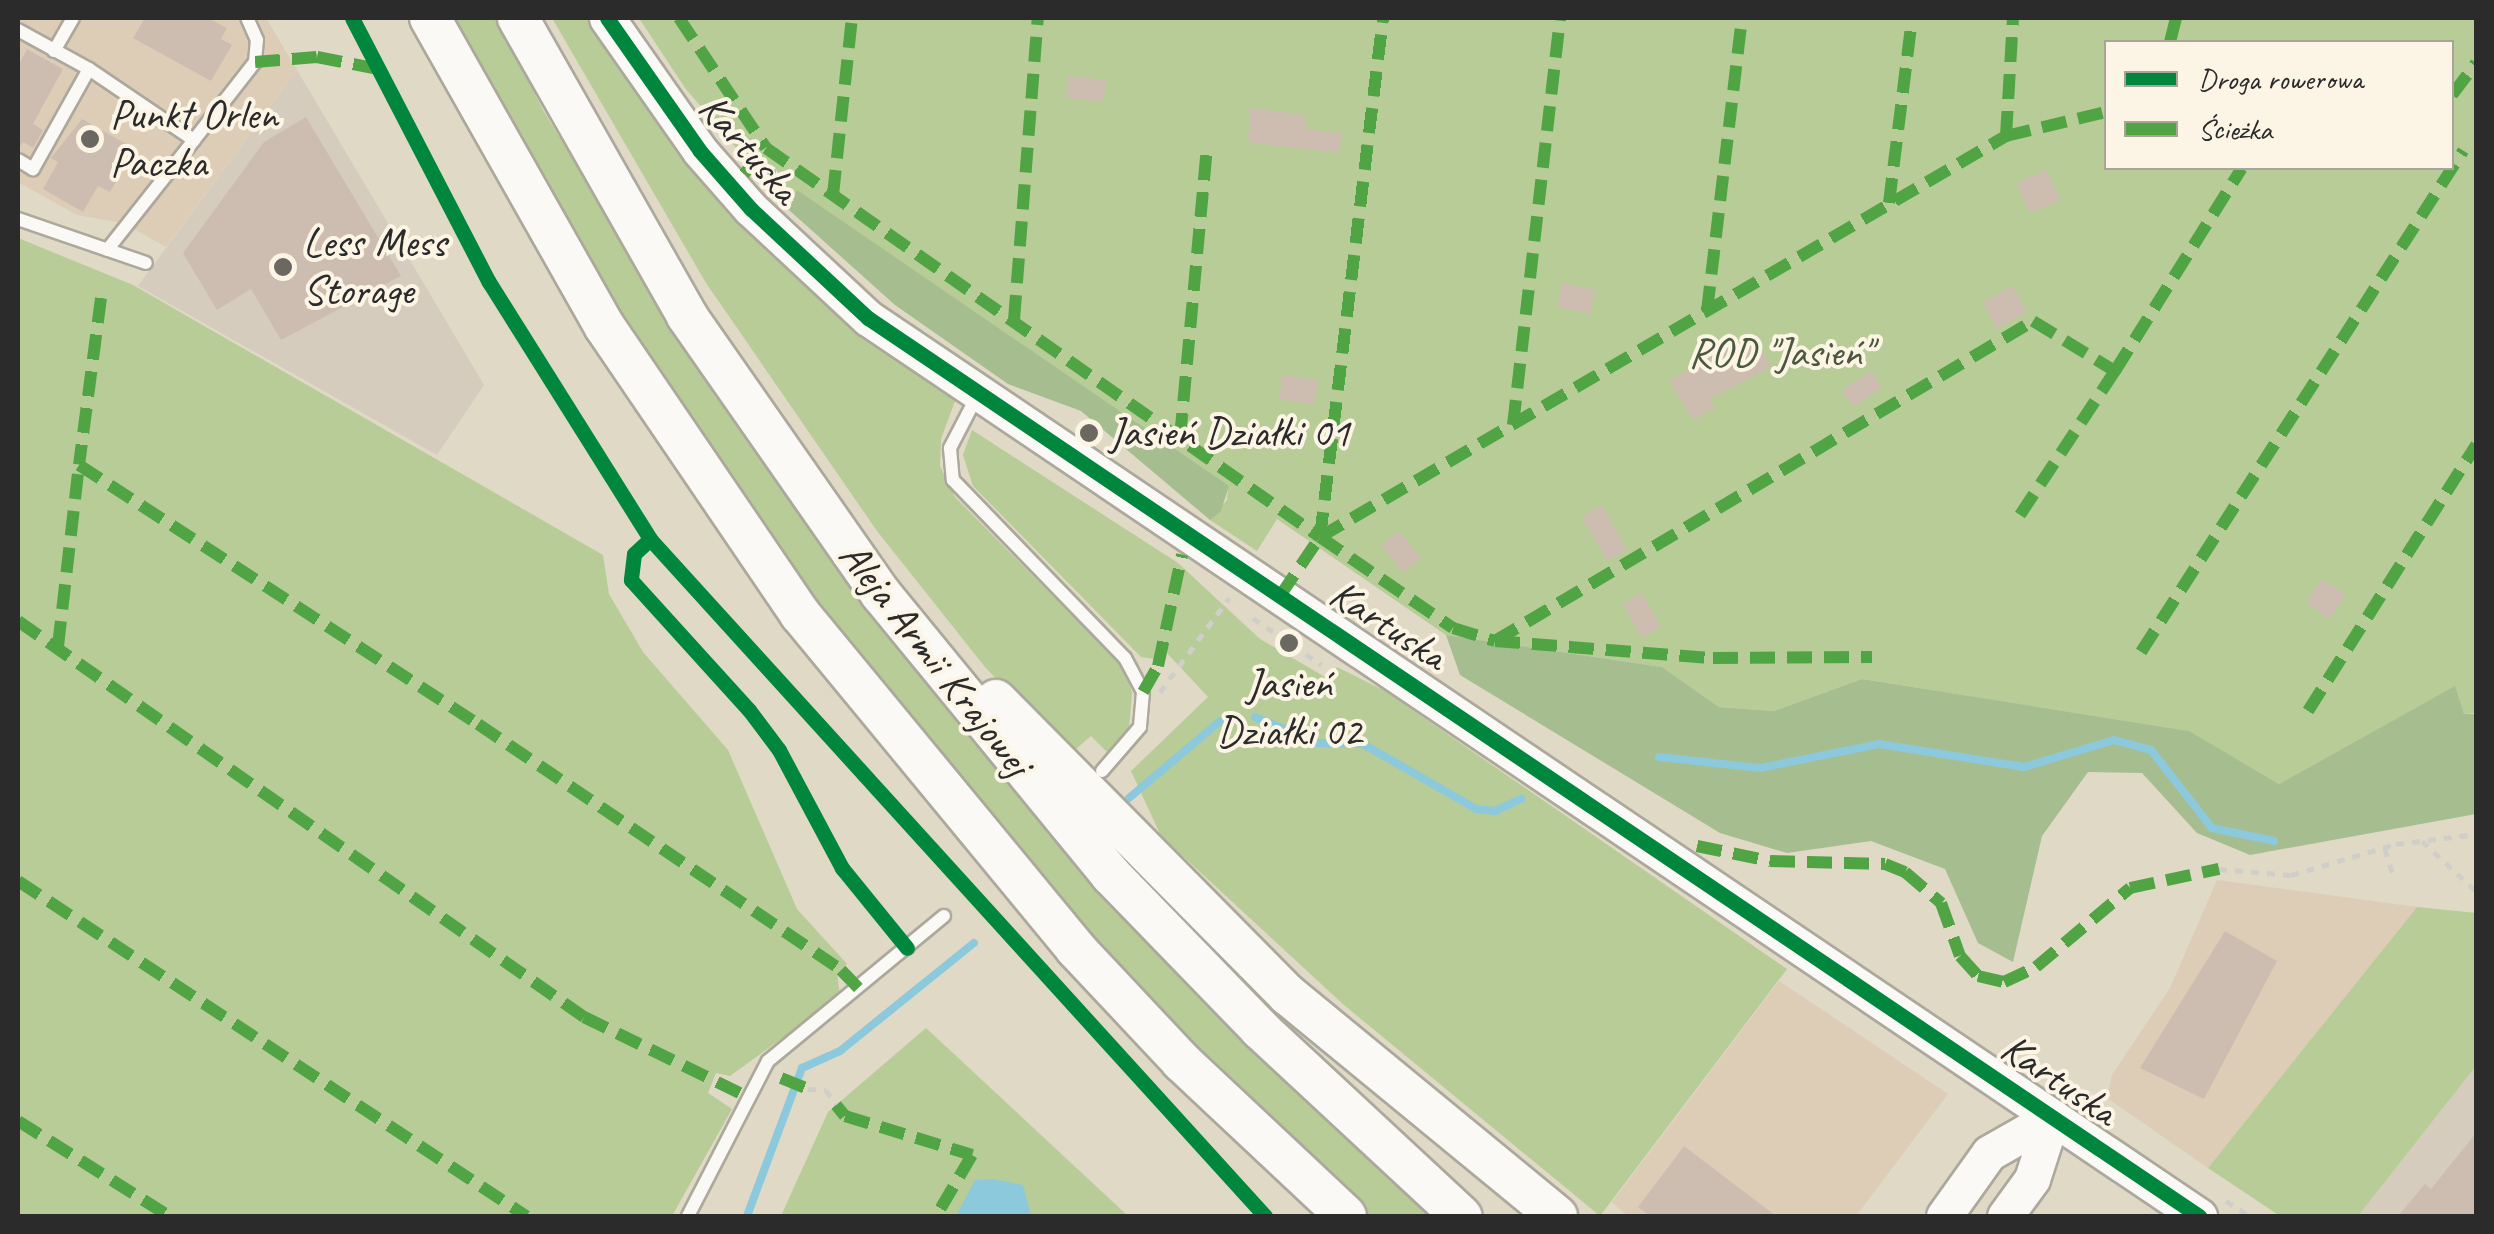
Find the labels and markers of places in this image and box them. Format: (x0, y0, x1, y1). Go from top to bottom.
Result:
place label: Punkt Orlen Paczka (110, 90, 278, 188)
marker: Punkt Orlen Paczka (79, 128, 101, 150)
place label: Less Mess Storage (303, 218, 446, 316)
marker: Less Mess Storage (272, 256, 294, 278)
place label: Jasień Działki 01 (1109, 408, 1350, 458)
marker: Jasień Działki 01 (1078, 422, 1100, 444)
marker: Jasień Działki 02 (1278, 632, 1300, 654)
place label: Jasień Działki 02 (1217, 659, 1361, 758)

